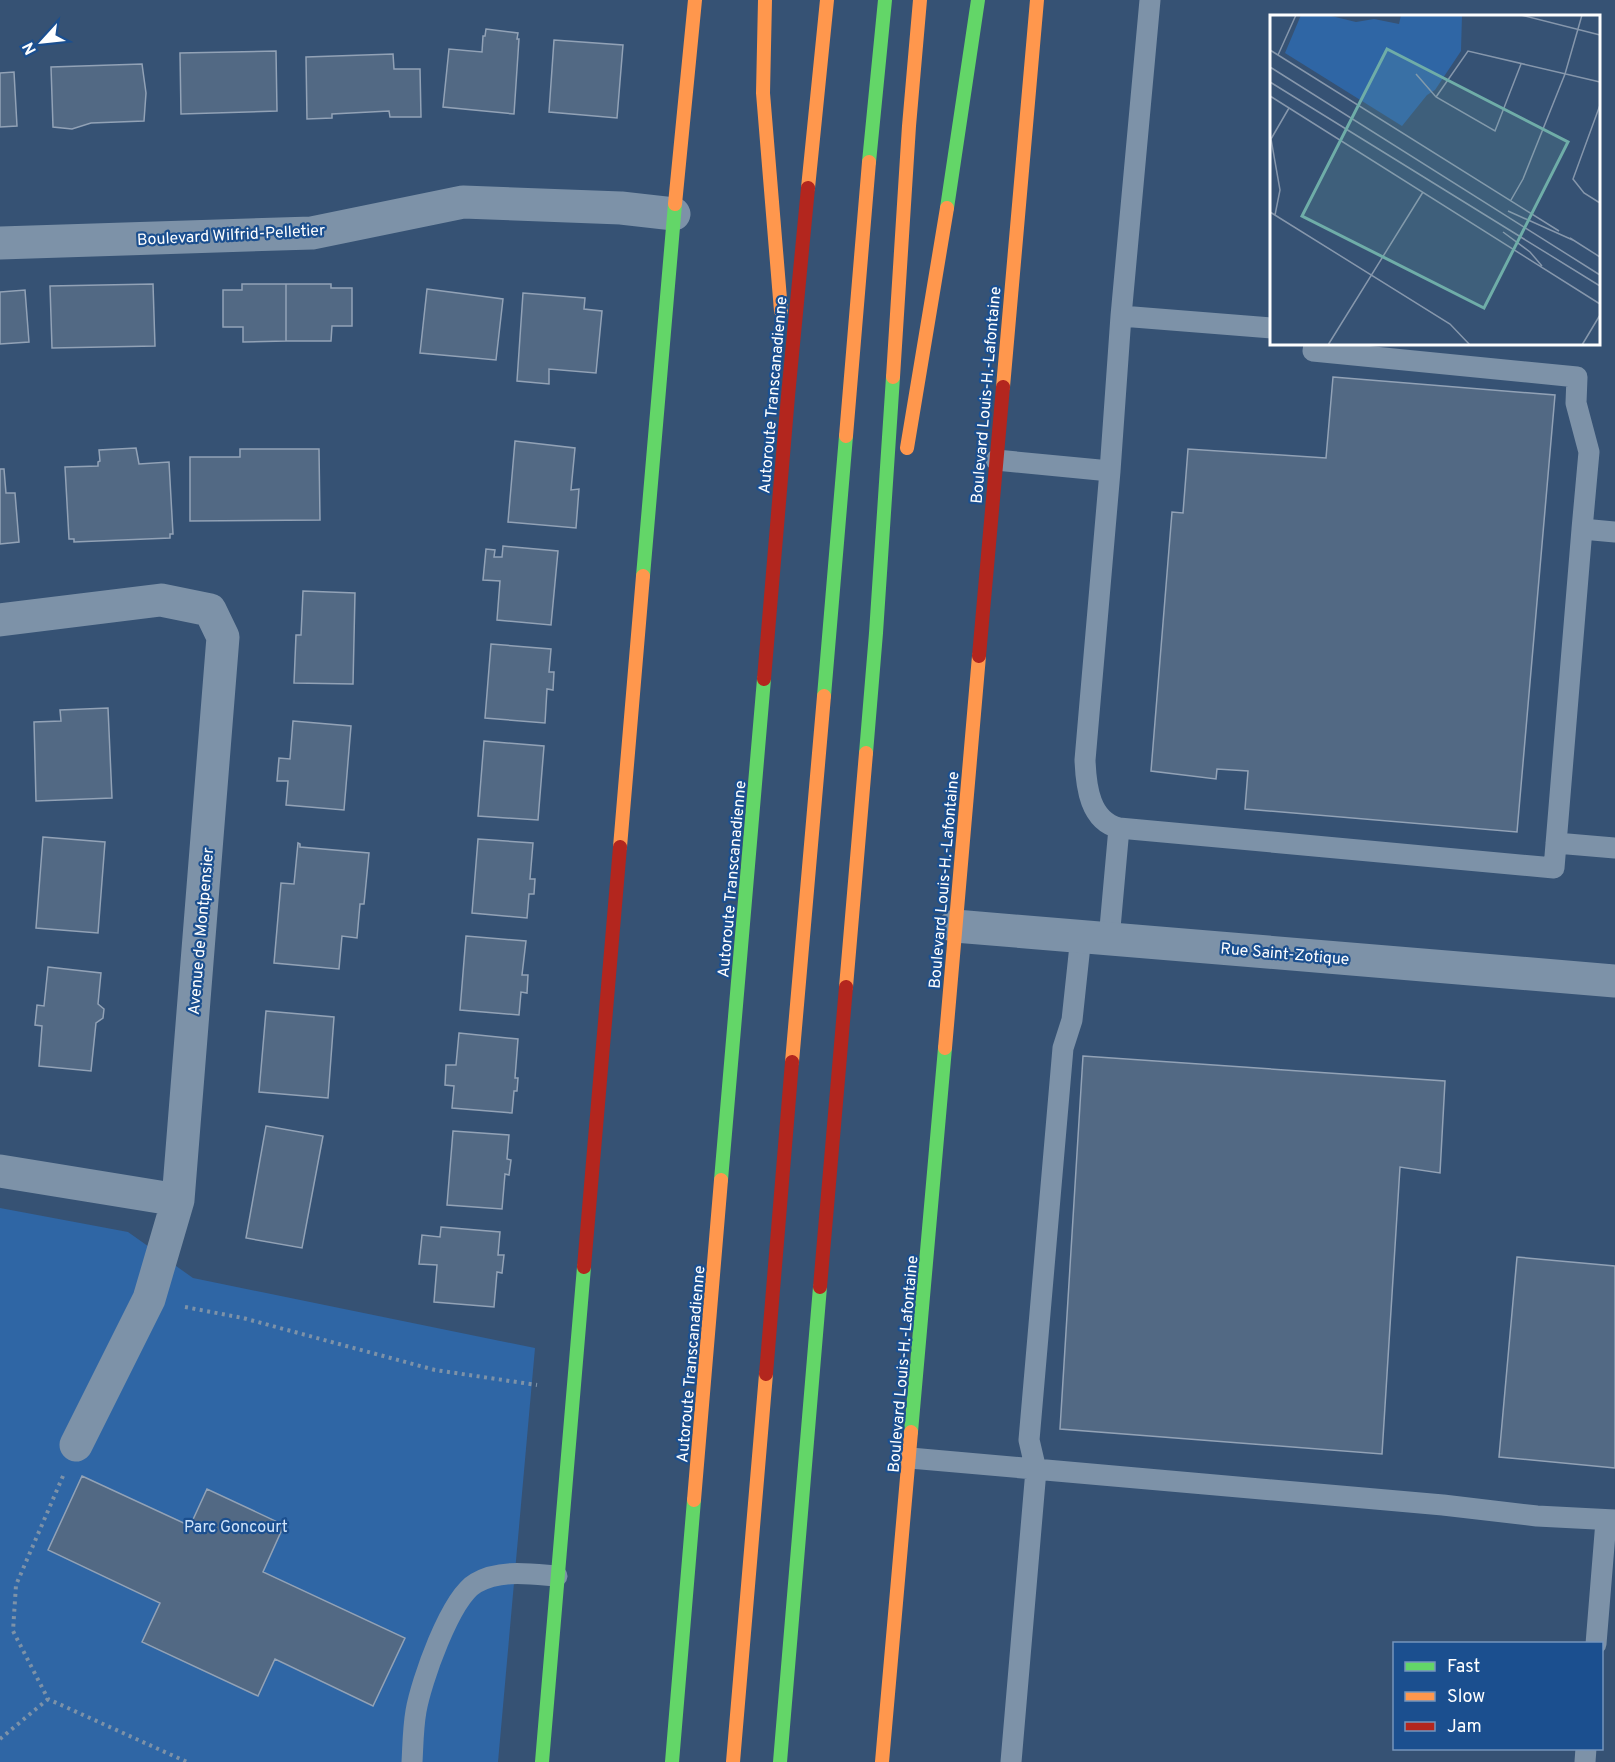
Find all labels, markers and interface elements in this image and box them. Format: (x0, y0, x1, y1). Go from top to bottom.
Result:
north arrow (12, 12, 72, 72)
inset map (1270, 15, 1600, 345)
text: N (19, 38, 42, 58)
street label: Boulevard Wilfrid-Pelletier (136, 221, 326, 251)
street label: Boulevard Louis-H.-Lafontaine (968, 286, 1006, 505)
street label: Autoroute Transcanadienne (755, 296, 793, 495)
street label: Boulevard Louis-H.-Lafontaine (926, 771, 964, 990)
street label: Autoroute Transcanadienne (714, 780, 752, 979)
street label: Avenue de Montpensier (185, 847, 219, 1016)
street label: Rue Saint-Zotique (1220, 939, 1350, 971)
street label: Boulevard Louis-H.-Lafontaine (885, 1255, 923, 1474)
street label: Autoroute Transcanadienne (673, 1265, 711, 1464)
park label: Parc Goncourt (184, 1518, 288, 1538)
legend (1393, 1642, 1603, 1750)
text: Fast (1447, 1656, 1480, 1679)
text: Slow (1447, 1686, 1485, 1709)
text: Jam (1447, 1716, 1482, 1739)

